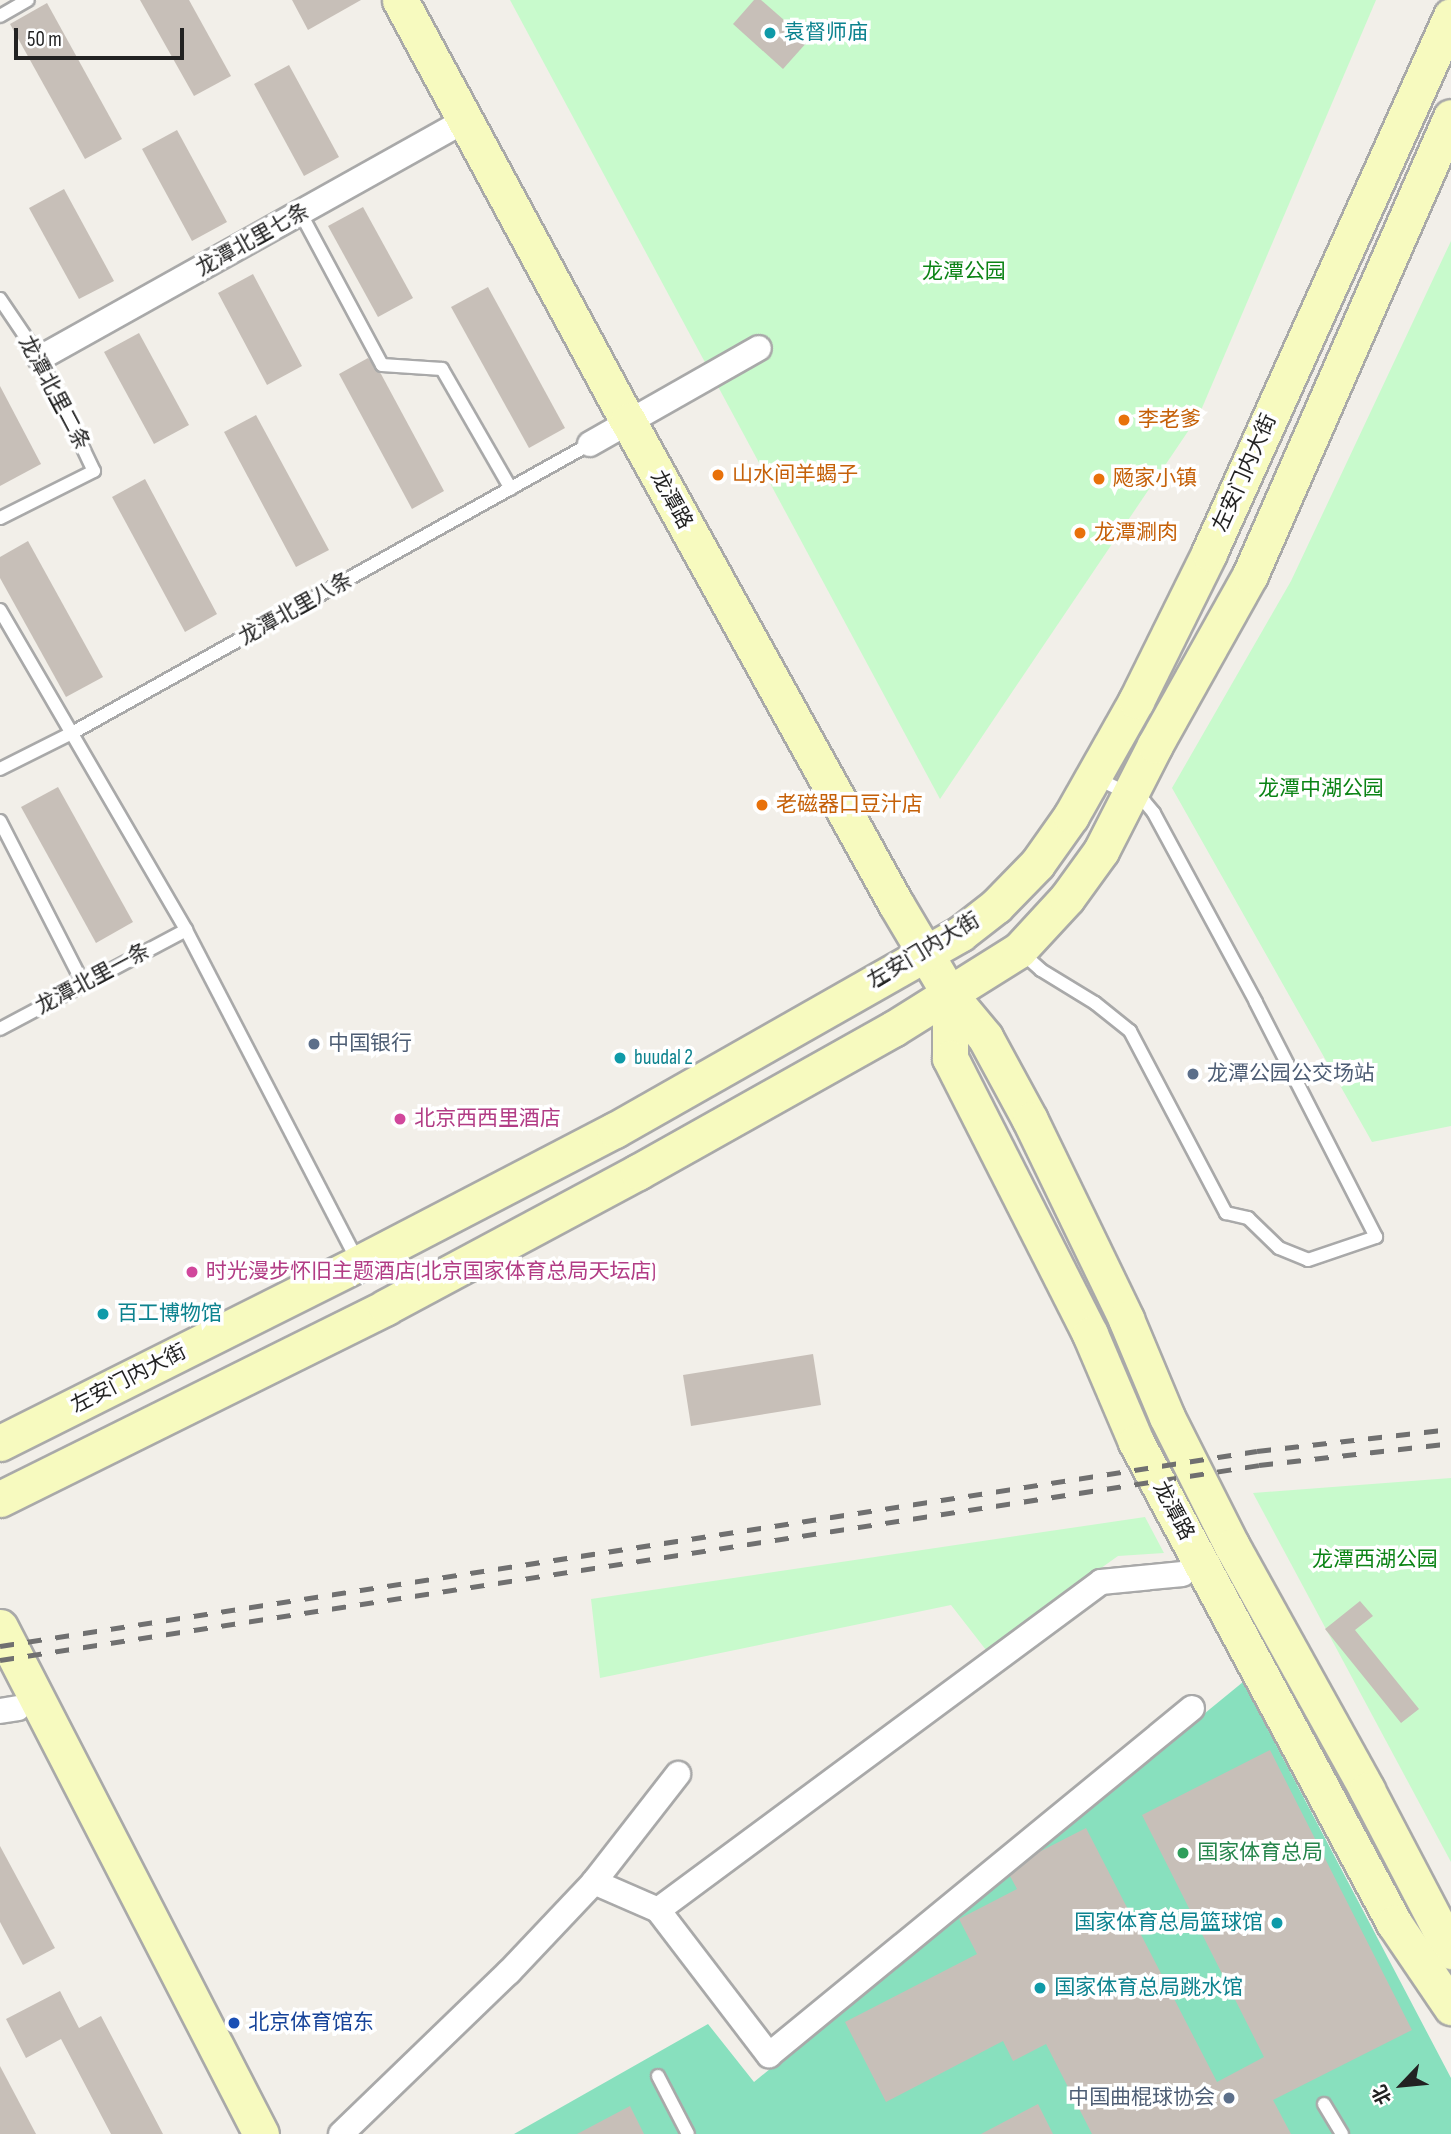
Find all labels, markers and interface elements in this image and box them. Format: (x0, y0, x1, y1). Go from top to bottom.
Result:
scale bar (18, 14, 187, 58)
place label: 袁督师庙 (784, 20, 868, 46)
marker: 袁督师庙 (762, 25, 778, 41)
text: 50 m (27, 27, 62, 52)
street label: 龙潭北里七条 (192, 198, 314, 282)
park label: 龙潭公园 (922, 259, 1006, 285)
street label: 龙潭北里二条 (13, 331, 95, 455)
place label: 李老爹 (1138, 407, 1201, 433)
street label: 左安门内大街 (1208, 410, 1282, 536)
marker: 李老爹 (1116, 412, 1132, 428)
place label: 山水间羊蝎子 (732, 462, 858, 488)
street label: 龙潭路 (645, 466, 697, 534)
place label: 飏家小镇 (1113, 466, 1197, 492)
marker: 山水间羊蝎子 (710, 467, 726, 483)
marker: 飏家小镇 (1091, 471, 1107, 487)
place label: 龙潭涮肉 (1094, 520, 1178, 546)
marker: 龙潭涮肉 (1072, 525, 1088, 541)
street label: 龙潭北里八条 (235, 567, 357, 651)
park label: 龙潭中湖公园 (1258, 776, 1384, 802)
place label: 老磁器口豆汁店 (776, 792, 923, 818)
marker: 老磁器口豆汁店 (754, 797, 770, 813)
street label: 左安门内大街 (864, 908, 984, 994)
street label: 龙潭北里一条 (31, 938, 155, 1020)
place label: 中国银行 (328, 1031, 412, 1057)
marker: 中国银行 (306, 1036, 322, 1052)
place label: buudal 2 (634, 1045, 693, 1071)
marker: buudal 2 (612, 1050, 628, 1066)
place label: 龙潭公园公交场站 (1207, 1061, 1375, 1087)
marker: 龙潭公园公交场站 (1185, 1066, 1201, 1082)
place label: 北京西西里酒店 (414, 1106, 561, 1132)
marker: 北京西西里酒店 (392, 1111, 408, 1127)
place label: 时光漫步怀旧主题酒店(北京国家体育总局天坛店) (206, 1259, 656, 1285)
marker: 时光漫步怀旧主题酒店(北京国家体育总局天坛店) (184, 1264, 200, 1280)
place label: 百工博物馆 (117, 1301, 222, 1327)
marker: 百工博物馆 (95, 1306, 111, 1322)
street label: 左安门内大街 (67, 1339, 191, 1419)
street label: 龙潭路 (1147, 1477, 1199, 1545)
park label: 龙潭西湖公园 (1312, 1547, 1438, 1573)
place label: 国家体育总局 (1197, 1840, 1323, 1866)
marker: 国家体育总局 (1175, 1845, 1191, 1861)
place label: 国家体育总局篮球馆 (1074, 1910, 1263, 1936)
marker: 国家体育总局篮球馆 (1269, 1915, 1285, 1931)
place label: 国家体育总局跳水馆 (1054, 1975, 1243, 2001)
marker: 国家体育总局跳水馆 (1032, 1980, 1048, 1996)
place label: 北京体育馆东 (248, 2010, 374, 2036)
marker: 北京体育馆东 (226, 2015, 242, 2031)
north arrow (1367, 2050, 1437, 2120)
text: 北 (1368, 2081, 1397, 2108)
place label: 中国曲棍球协会 (1068, 2085, 1215, 2111)
marker: 中国曲棍球协会 (1221, 2090, 1237, 2106)

